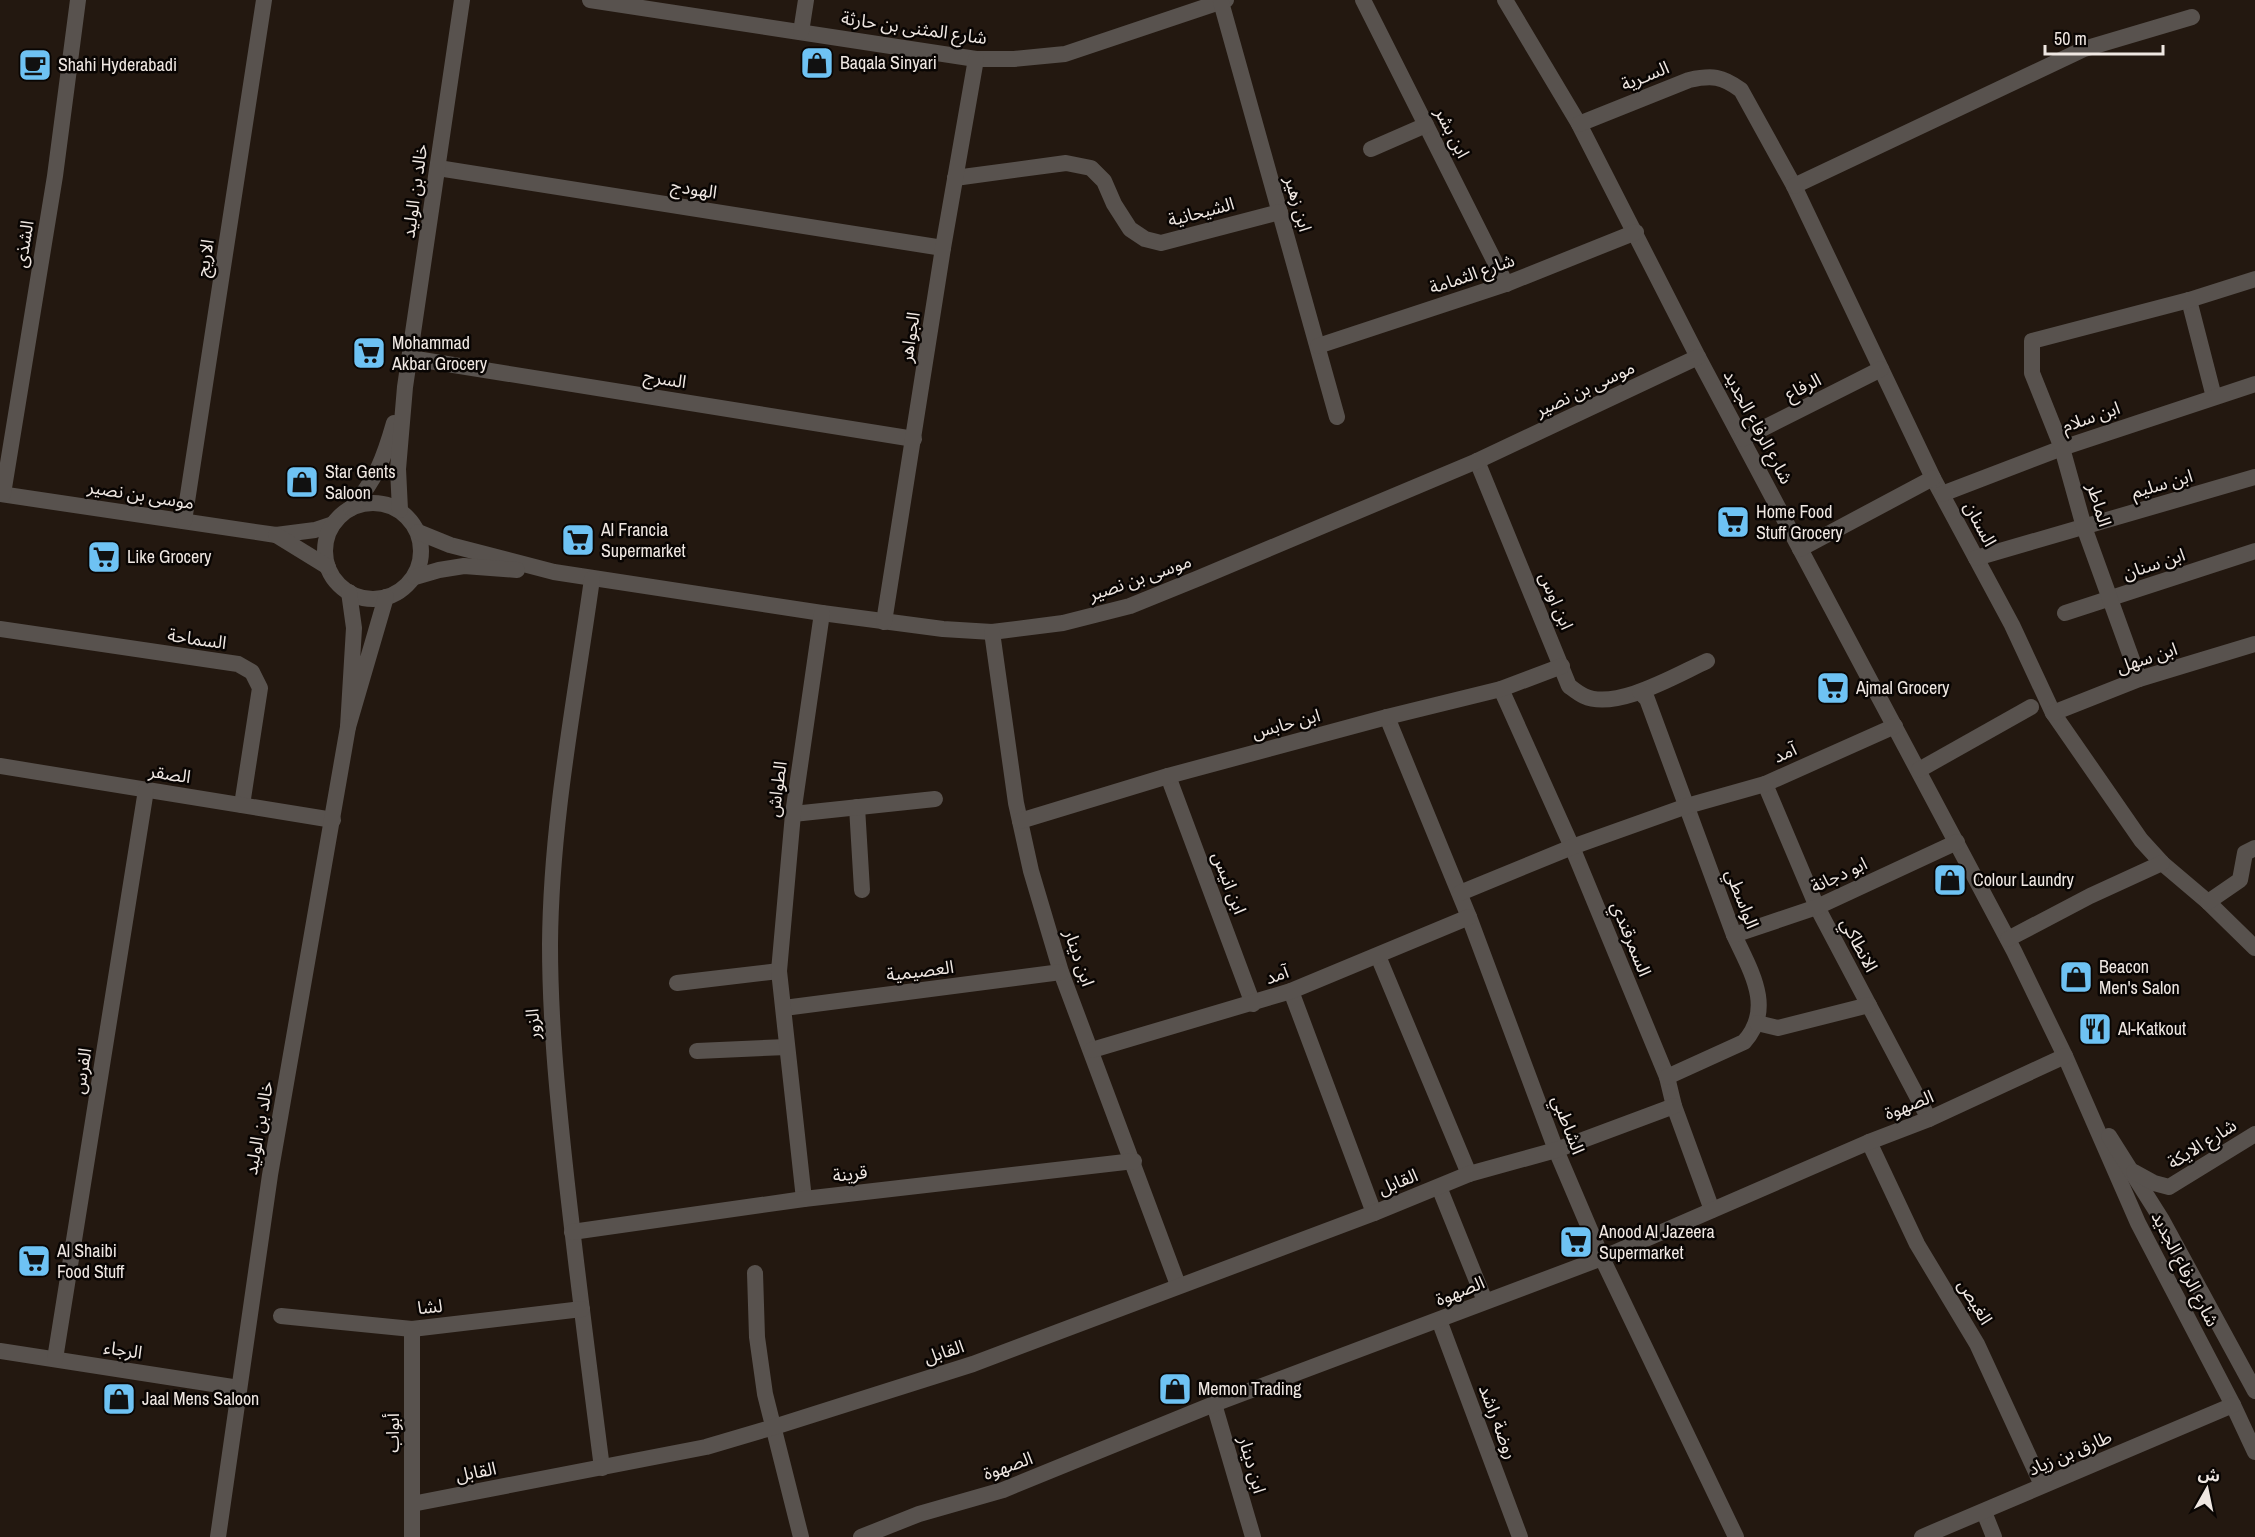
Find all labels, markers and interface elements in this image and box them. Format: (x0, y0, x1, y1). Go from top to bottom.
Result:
street label: شارع المثنى بن حارثة (839, 5, 989, 52)
scale bar (2045, 18, 2164, 56)
text: 50 m (2054, 26, 2087, 51)
shop icon: Baqala Sinyari (799, 45, 835, 81)
cafe icon: Shahi Hyderabadi (17, 47, 53, 83)
place label: Baqala Sinyari (840, 50, 937, 75)
place label: Shahi Hyderabadi (58, 52, 177, 77)
street label: السـرية (1617, 55, 1673, 96)
street label: ابن بشر (1429, 102, 1476, 162)
street label: خالد بن الوليد (396, 142, 433, 240)
street label: ابن زهير (1278, 172, 1318, 234)
street label: الهودج (669, 173, 719, 205)
street label: الشيحانية (1165, 191, 1237, 232)
street label: الشذى (7, 218, 40, 269)
street label: الاريج (189, 237, 221, 279)
street label: شارع الثمامة (1426, 247, 1519, 302)
street label: الجواهر (893, 310, 926, 365)
place label: Mohammad Akbar Grocery (391, 330, 488, 376)
supermarket icon: Mohammad Akbar Grocery (351, 335, 387, 371)
street label: موسى بن نصير (1530, 355, 1639, 423)
street label: السرج (642, 363, 688, 395)
street label: شارع الرفاع الجديد (1716, 365, 1799, 489)
street label: الرفاع (1780, 367, 1826, 408)
street label: ابن سلام (2058, 395, 2124, 440)
place label: Star Gents Saloon (325, 459, 396, 505)
street label: ابن سليم (2128, 463, 2196, 505)
shop icon: Star Gents Saloon (284, 464, 320, 500)
street label: موسى بن نصير (85, 474, 196, 515)
street label: الماطر (2081, 479, 2118, 530)
street label: السنان (1958, 497, 2003, 551)
place label: Home Food Stuff Grocery (1756, 499, 1843, 545)
supermarket icon: Home Food Stuff Grocery (1715, 504, 1751, 540)
place label: Al Francia Supermarket (600, 517, 686, 563)
supermarket icon: Al Francia Supermarket (560, 522, 596, 558)
supermarket icon: Like Grocery (86, 539, 122, 575)
street label: ابن سنان (2119, 542, 2188, 585)
place label: Like Grocery (127, 544, 212, 569)
street label: موسى بن نصير (1084, 548, 1195, 607)
street label: ابن اوس (1533, 568, 1580, 634)
street label: السماحة (166, 622, 228, 655)
street label: ابن سهل (2113, 636, 2181, 679)
supermarket icon: Ajmal Grocery (1815, 670, 1851, 706)
place label: Ajmal Grocery (1855, 675, 1950, 700)
street label: ابن حابس (1249, 702, 1323, 745)
street label: آمد (1769, 736, 1801, 769)
street label: الصقر (146, 758, 193, 789)
street label: الطواش (760, 759, 793, 819)
street label: ابن انيس (1206, 848, 1253, 918)
street label: ابو دجانة (1806, 851, 1871, 899)
shop icon: Colour Laundry (1932, 862, 1968, 898)
street label: الواسطي (1719, 865, 1765, 933)
place label: Colour Laundry (1973, 867, 2075, 892)
street label: السمرقندي (1604, 898, 1658, 980)
street label: الانطاكي (1834, 913, 1884, 977)
street label: ابن دينار (1058, 925, 1101, 989)
street label: العصيمية (885, 954, 955, 987)
place label: Beacon Men's Salon (2099, 954, 2180, 1000)
street label: آمد (1262, 959, 1293, 990)
shop icon: Beacon Men's Salon (2058, 959, 2094, 995)
street label: الزور (519, 1008, 546, 1041)
restaurant icon: Al-Katkout (2077, 1011, 2113, 1047)
place label: Al-Katkout (2117, 1016, 2186, 1041)
street label: الفرس (66, 1046, 97, 1096)
street label: خالد بن الوليد (238, 1079, 279, 1177)
street label: الصهوة (1881, 1083, 1937, 1126)
street label: الشاطبي (1545, 1092, 1591, 1158)
street label: شارع الايكة (2162, 1113, 2242, 1176)
street label: قرينة (831, 1159, 869, 1188)
street label: القابل (1374, 1162, 1422, 1201)
street label: شارع الرفاع الجديد (2144, 1207, 2225, 1332)
place label: Anood Al Jazeera Supermarket (1598, 1219, 1715, 1265)
supermarket icon: Anood Al Jazeera Supermarket (1558, 1224, 1594, 1260)
place label: Al Shaibi Food Stuff (56, 1238, 124, 1284)
supermarket icon: Al Shaibi Food Stuff (16, 1243, 52, 1279)
street label: الصهوة (1432, 1269, 1488, 1312)
street label: الغيص (1952, 1274, 1999, 1329)
street label: لشا (416, 1293, 444, 1320)
street label: القابل (920, 1333, 967, 1370)
street label: الرجاء (102, 1334, 144, 1365)
shop icon: Memon Trading (1157, 1371, 1193, 1407)
place label: Memon Trading (1198, 1376, 1302, 1401)
shop icon: Jaal Mens Saloon (101, 1381, 137, 1417)
street label: روضة راشد (1473, 1381, 1524, 1463)
place label: Jaal Mens Saloon (142, 1386, 259, 1411)
street label: أبواب (380, 1413, 405, 1453)
street label: طارق بن زياد (2024, 1424, 2116, 1481)
street label: ابن دينار (1232, 1432, 1273, 1496)
street label: الصهوة (980, 1445, 1036, 1486)
street label: القابل (453, 1455, 498, 1488)
north arrow (2177, 1459, 2237, 1519)
text: ش (2197, 1462, 2222, 1487)

